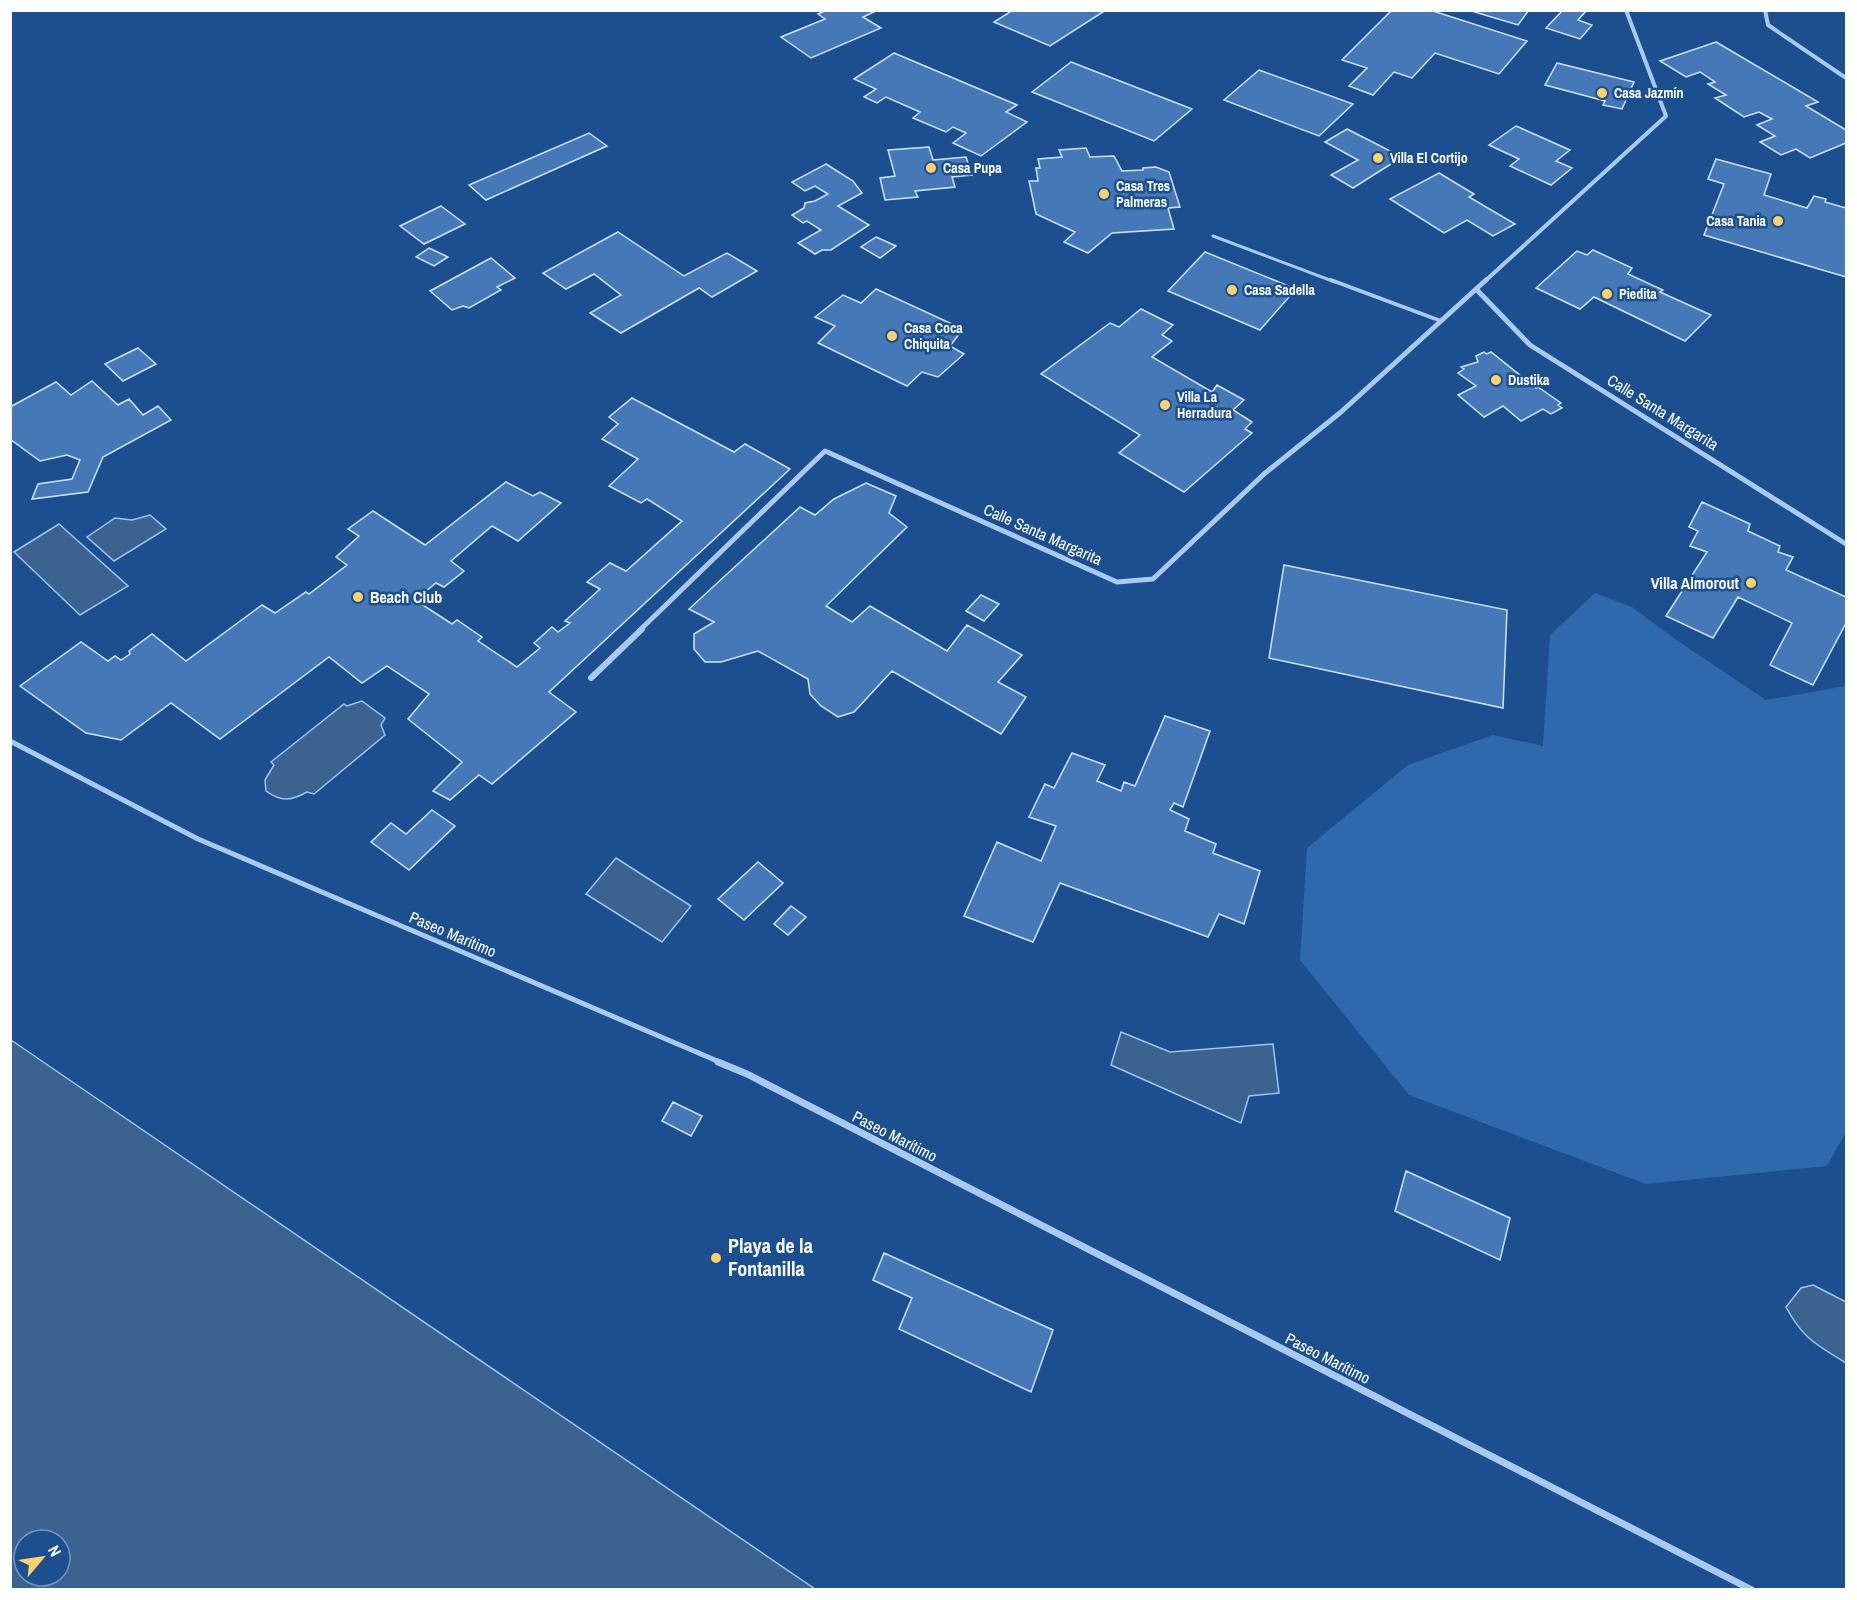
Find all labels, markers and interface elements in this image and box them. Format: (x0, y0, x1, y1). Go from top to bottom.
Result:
place label: Casa Jazmín (1614, 84, 1684, 102)
marker: Casa Jazmín (1595, 86, 1609, 100)
place label: Villa El Cortijo (1390, 149, 1468, 167)
marker: Villa El Cortijo (1371, 151, 1385, 165)
place label: Casa Pupa (943, 159, 1002, 177)
marker: Casa Pupa (924, 161, 938, 175)
place label: Casa Tres Palmeras (1116, 177, 1170, 211)
marker: Casa Tres Palmeras (1097, 187, 1111, 201)
place label: Casa Tania (1706, 212, 1767, 230)
marker: Casa Tania (1771, 214, 1785, 228)
place label: Casa Sadella (1244, 281, 1315, 299)
marker: Casa Sadella (1225, 283, 1239, 297)
place label: Piedita (1619, 285, 1657, 303)
marker: Piedita (1600, 287, 1614, 301)
place label: Casa Coca Chiquita (904, 319, 963, 353)
marker: Casa Coca Chiquita (885, 329, 899, 343)
street label: Calle Santa Margarita (1603, 369, 1724, 456)
place label: Dustika (1508, 371, 1550, 389)
marker: Dustika (1489, 373, 1503, 387)
place label: Villa La Herradura (1177, 388, 1232, 422)
marker: Villa La Herradura (1158, 398, 1172, 412)
street label: Calle Santa Margarita (980, 498, 1106, 570)
place label: Villa Almorout (1651, 572, 1740, 594)
marker: Villa Almorout (1744, 576, 1758, 590)
place label: Beach Club (370, 586, 442, 608)
marker: Beach Club (351, 590, 365, 604)
street label: Paseo Marítimo (406, 906, 500, 962)
street label: Paseo Marítimo (849, 1105, 941, 1167)
place label: Playa de la Fontanilla (728, 1232, 813, 1282)
marker: Playa de la Fontanilla (709, 1251, 723, 1265)
street label: Paseo Marítimo (1282, 1327, 1374, 1389)
north arrow (12, 1528, 72, 1588)
text: N (43, 1541, 67, 1560)

